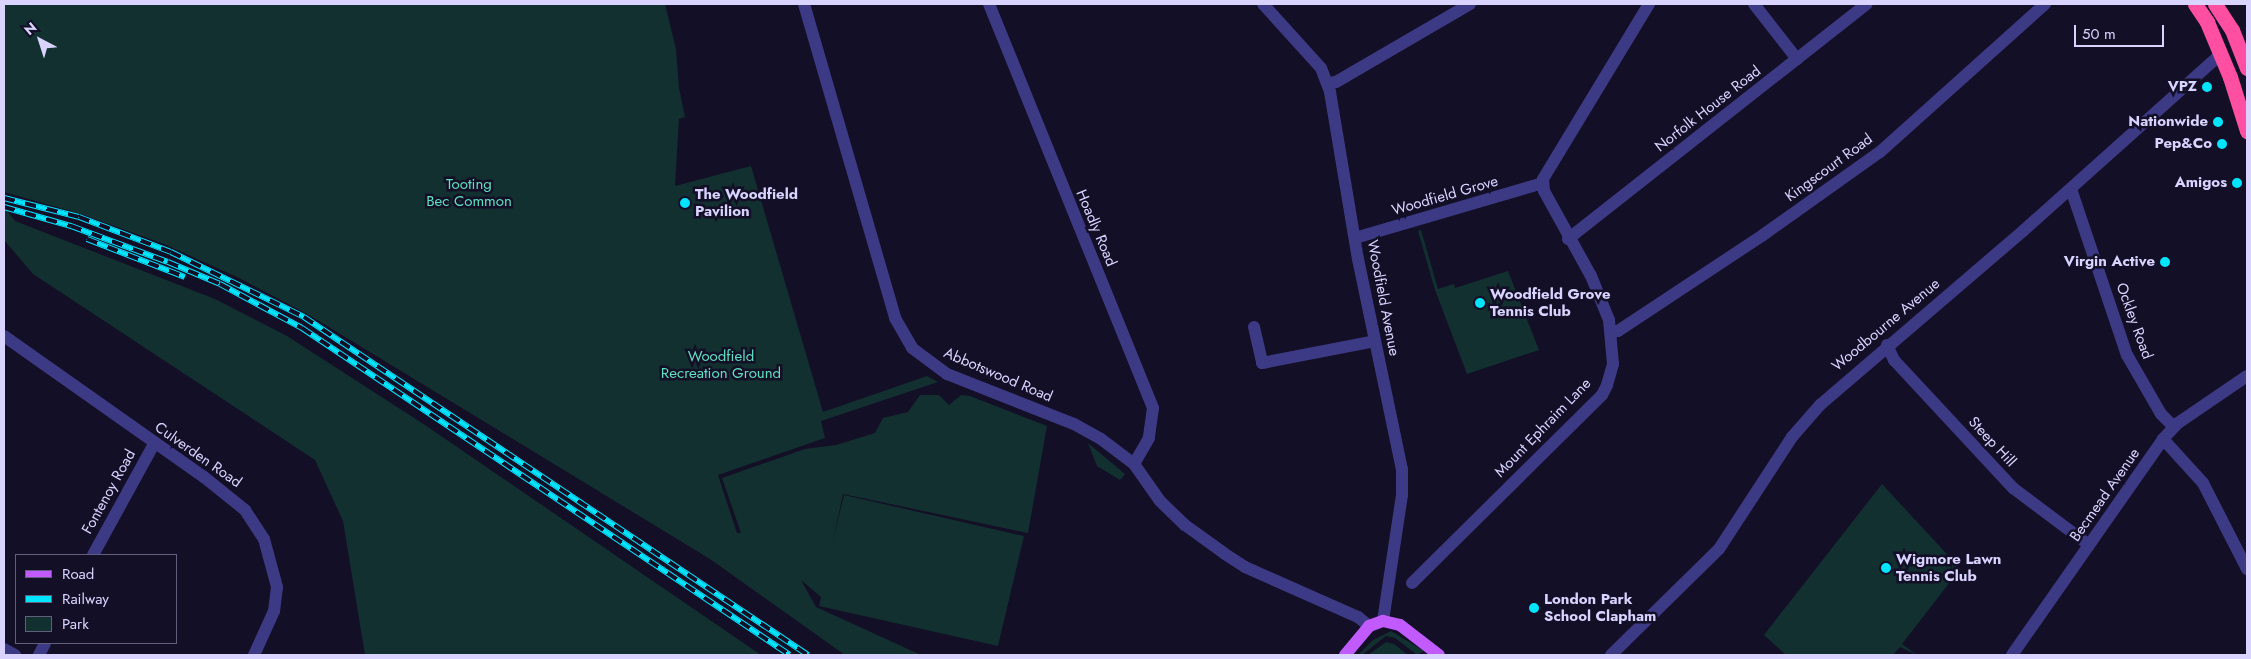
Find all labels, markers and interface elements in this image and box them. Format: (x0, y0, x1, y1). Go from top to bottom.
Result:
north arrow (15, 15, 65, 65)
scale bar (2076, 15, 2166, 47)
text: N (20, 17, 41, 40)
text: 50 m (2082, 23, 2116, 45)
street label: Norfolk House Road (1651, 62, 1765, 156)
place label: VPZ (2168, 78, 2197, 96)
marker: VPZ (2201, 81, 2213, 93)
place label: Nationwide (2128, 113, 2208, 131)
marker: Nationwide (2212, 116, 2224, 128)
street label: Kingscourt Road (1782, 130, 1876, 206)
place label: Pep&Co (2155, 135, 2212, 153)
marker: Pep&Co (2216, 138, 2228, 150)
street label: Woodfield Grove (1390, 172, 1500, 220)
place label: Amigos (2175, 174, 2227, 192)
park label: Tooting Bec Common (426, 175, 512, 210)
marker: Amigos (2231, 177, 2243, 189)
place label: The Woodfield Pavilion (695, 185, 798, 220)
street label: Hoadly Road (1072, 187, 1120, 269)
marker: The Woodfield Pavilion (679, 197, 691, 209)
street label: Woodfield Avenue (1363, 239, 1403, 357)
place label: Virgin Active (2064, 253, 2155, 271)
marker: Virgin Active (2159, 256, 2171, 268)
street label: Woodbourne Avenue (1828, 275, 1944, 375)
street label: Ockley Road (2112, 280, 2156, 362)
place label: Woodfield Grove Tennis Club (1490, 285, 1610, 320)
marker: Woodfield Grove Tennis Club (1474, 297, 1486, 309)
street label: Abbotswood Road (941, 344, 1055, 406)
park label: Woodfield Recreation Ground (661, 347, 781, 382)
street label: Mount Ephraim Lane (1491, 375, 1595, 481)
street label: Steep Hill (1964, 413, 2020, 471)
street label: Culverden Road (151, 418, 245, 492)
street label: Becmead Avenue (2066, 445, 2144, 545)
street label: Fontenoy Road (78, 447, 140, 537)
place label: Wigmore Lawn Tennis Club (1896, 550, 2001, 585)
legend (15, 554, 178, 644)
marker: Wigmore Lawn Tennis Club (1880, 562, 1892, 574)
text: Road (62, 563, 94, 585)
text: Railway (62, 588, 109, 610)
place label: London Park School Clapham (1544, 590, 1656, 625)
marker: London Park School Clapham (1528, 602, 1540, 614)
text: Park (62, 613, 89, 635)

